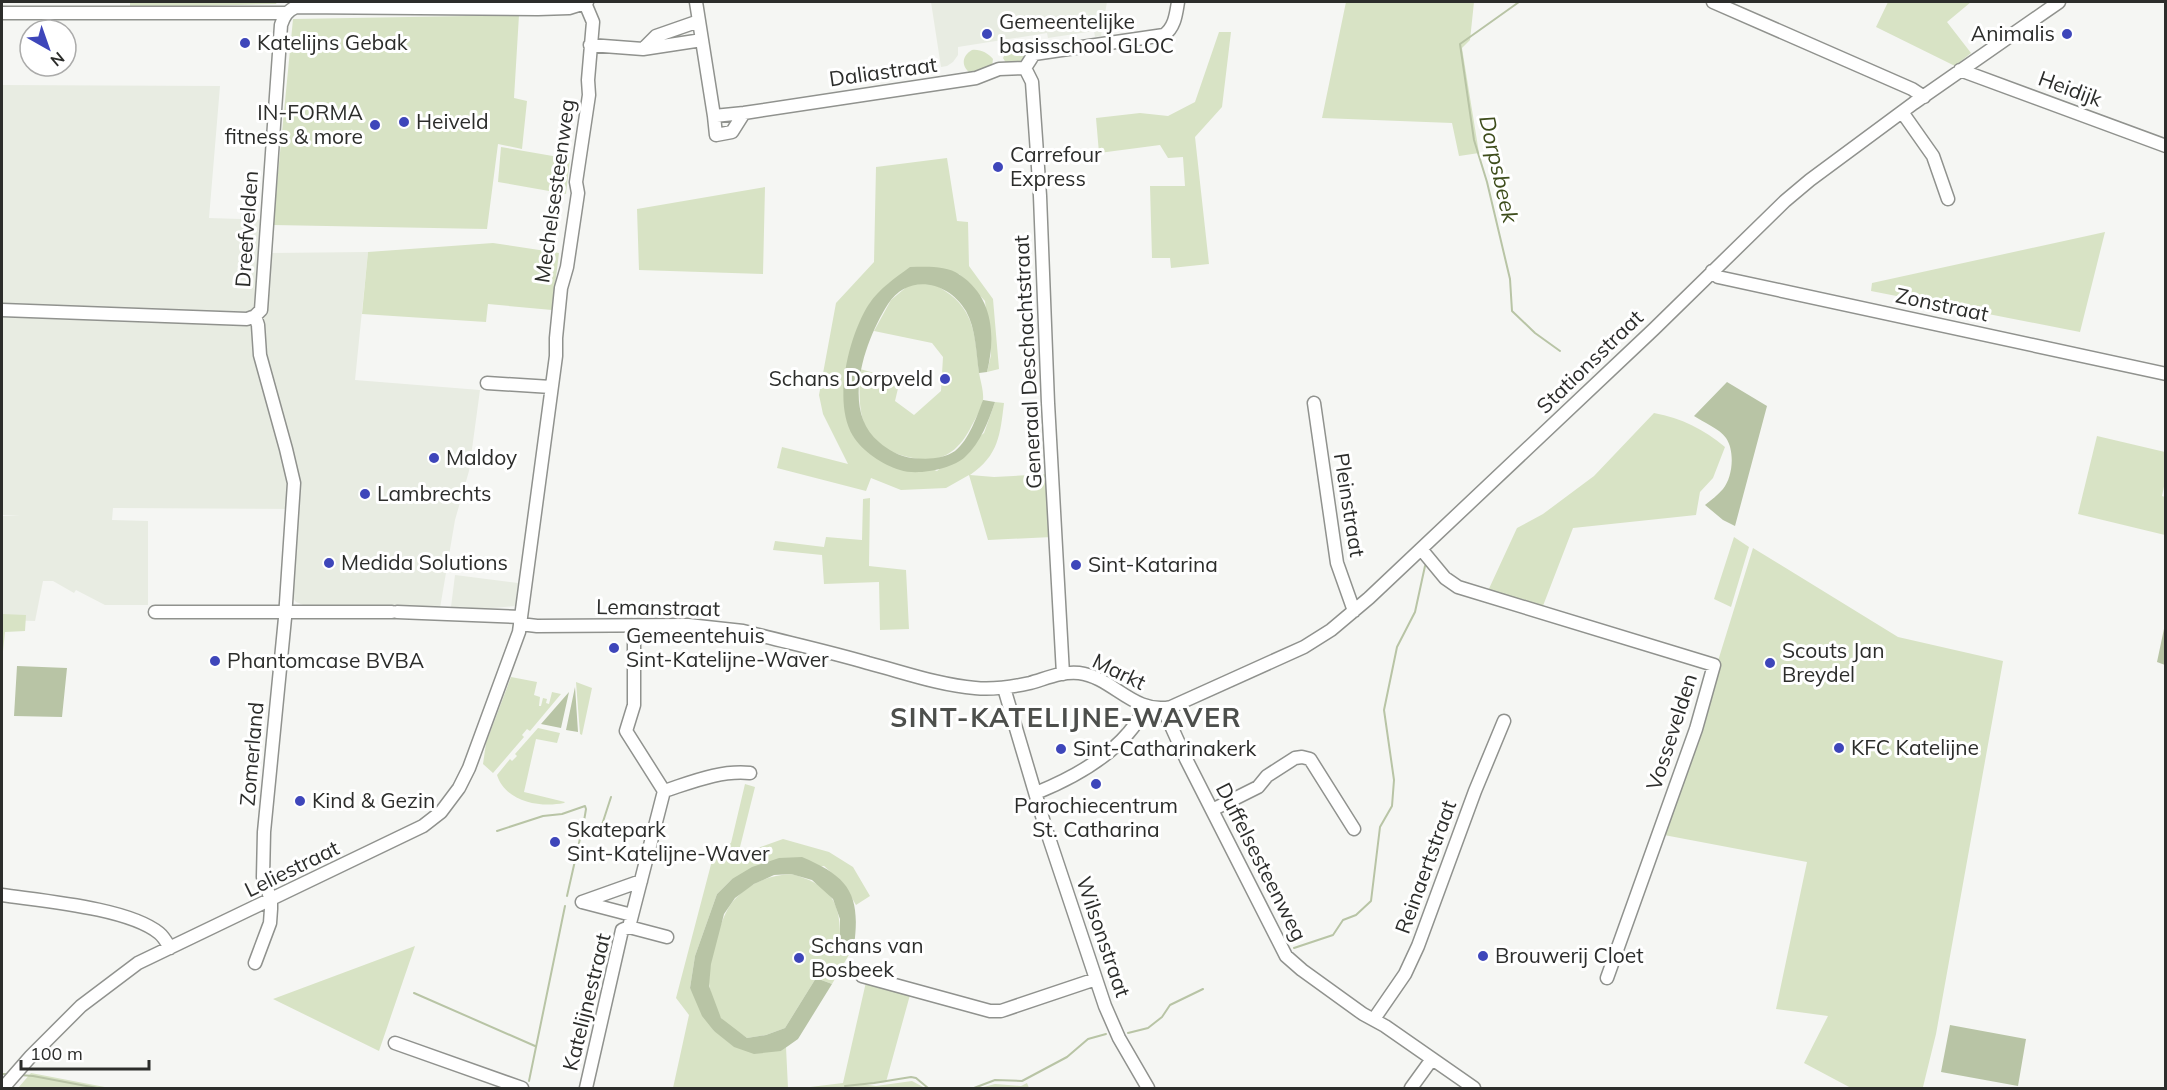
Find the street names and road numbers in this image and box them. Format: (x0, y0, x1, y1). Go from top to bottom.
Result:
street label: Daliastraat (827, 51, 938, 91)
street label: Heidijk (2035, 65, 2106, 112)
street label: Mechelsesteenweg (528, 97, 580, 284)
street label: Dreefvelden (229, 170, 263, 288)
street label: Generaal Deschachtstraat (1007, 234, 1047, 490)
street label: Zonstraat (1893, 282, 1991, 327)
street label: Stationsstraat (1531, 304, 1648, 418)
street label: Pleinstraat (1329, 451, 1371, 559)
street label: Lemanstraat (596, 593, 720, 621)
street label: Markt (1089, 647, 1150, 695)
street label: Vossevelden (1640, 670, 1702, 793)
street label: Zomerland (234, 701, 268, 807)
street label: Duffelsesteenweg (1211, 778, 1313, 945)
street label: Reinaertstraat (1389, 796, 1461, 937)
street label: Leliestraat (240, 834, 343, 902)
street label: Wilsonstraat (1071, 873, 1137, 1000)
street label: Katelijnestraat (556, 930, 616, 1073)

